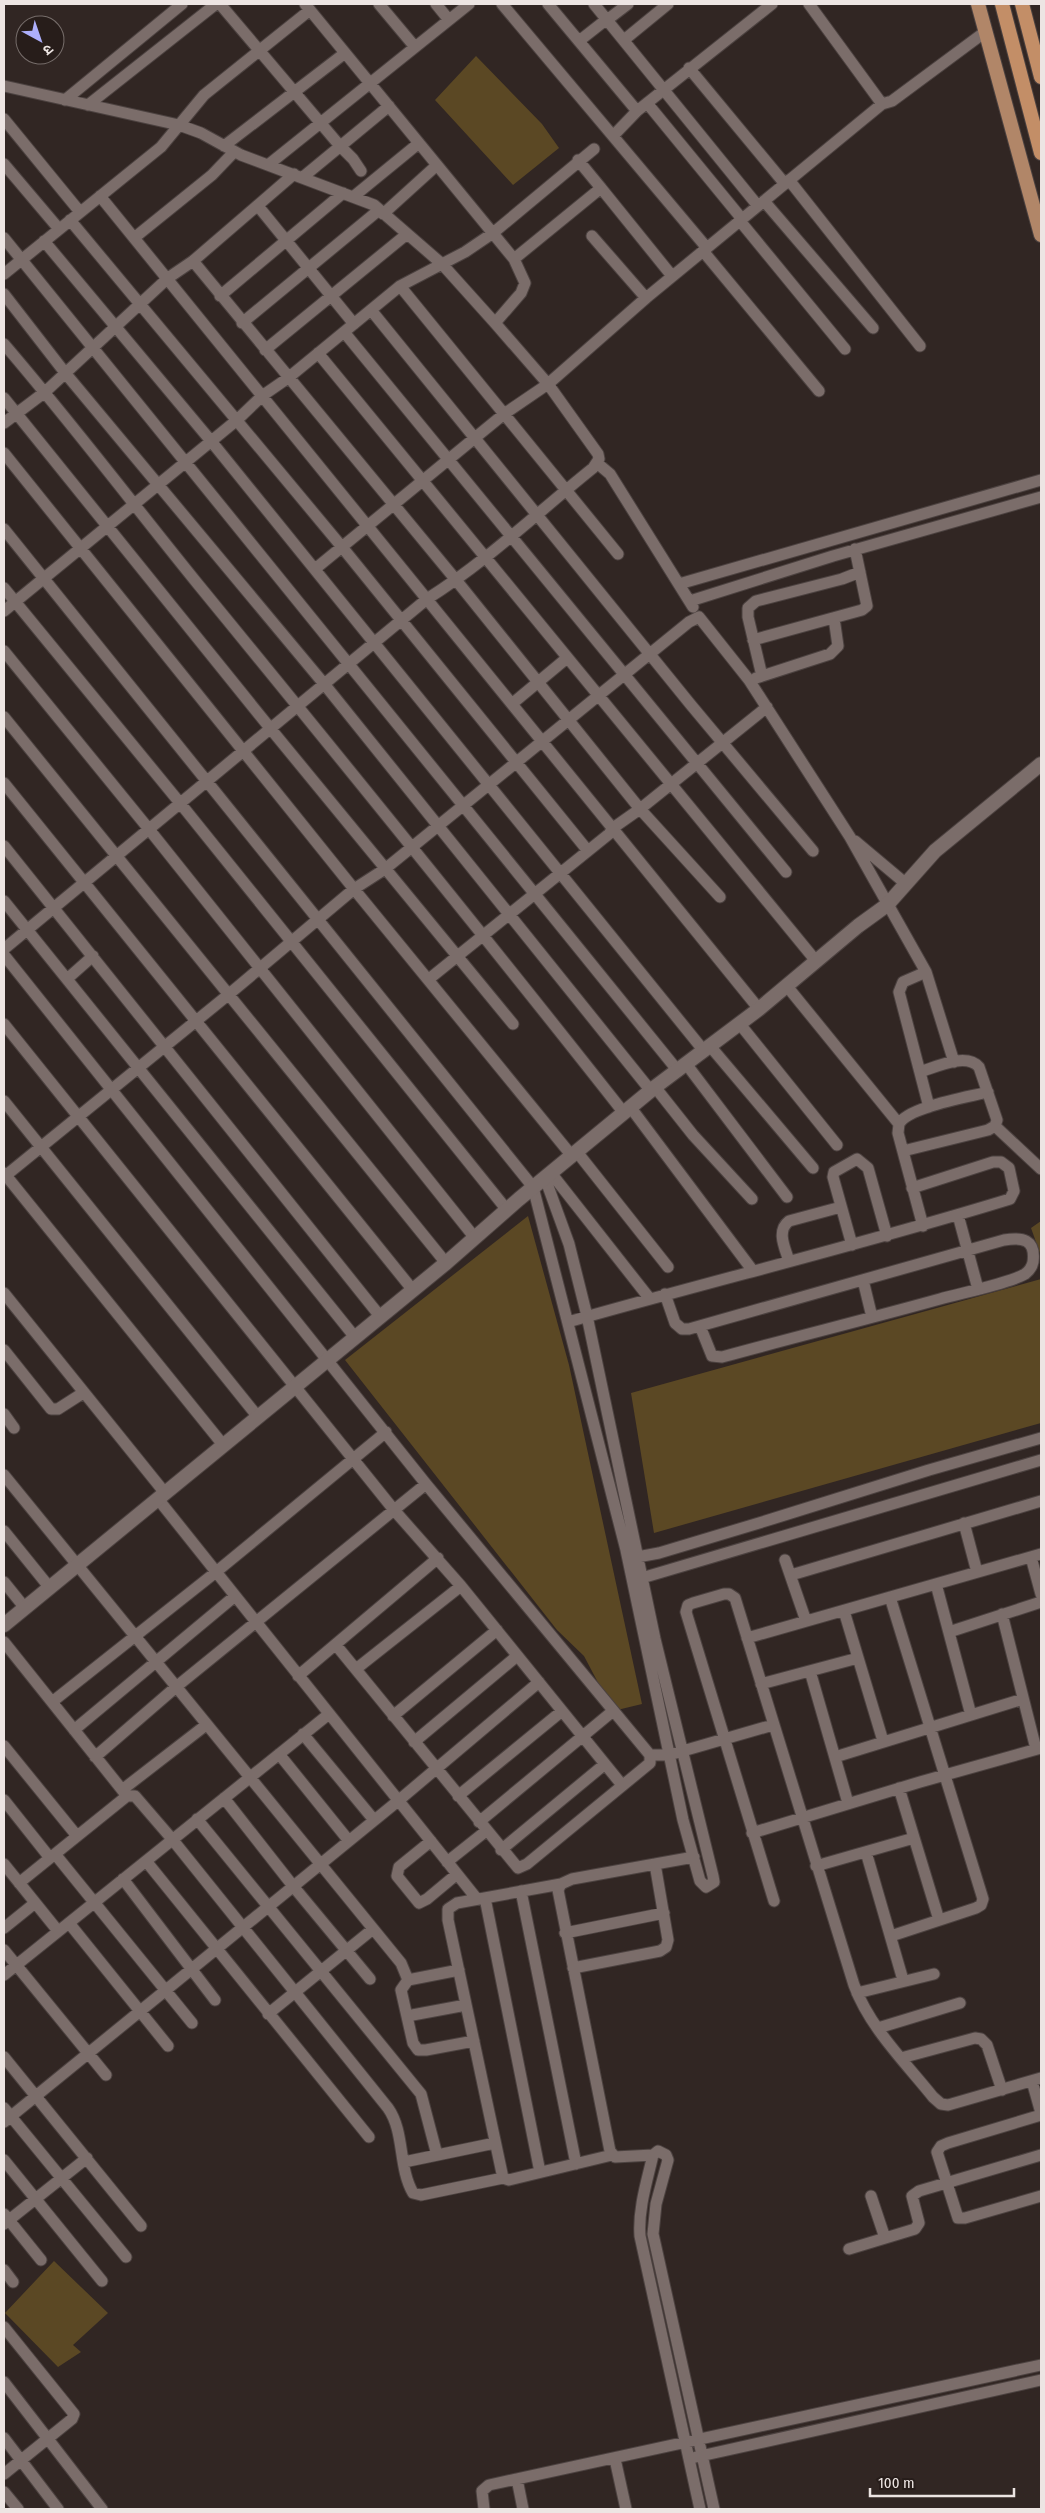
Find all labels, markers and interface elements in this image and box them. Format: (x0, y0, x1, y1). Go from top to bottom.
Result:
north arrow (15, 15, 65, 65)
text: उ (39, 40, 57, 59)
scale bar (870, 2466, 1014, 2498)
text: 100 m (878, 2474, 915, 2492)

